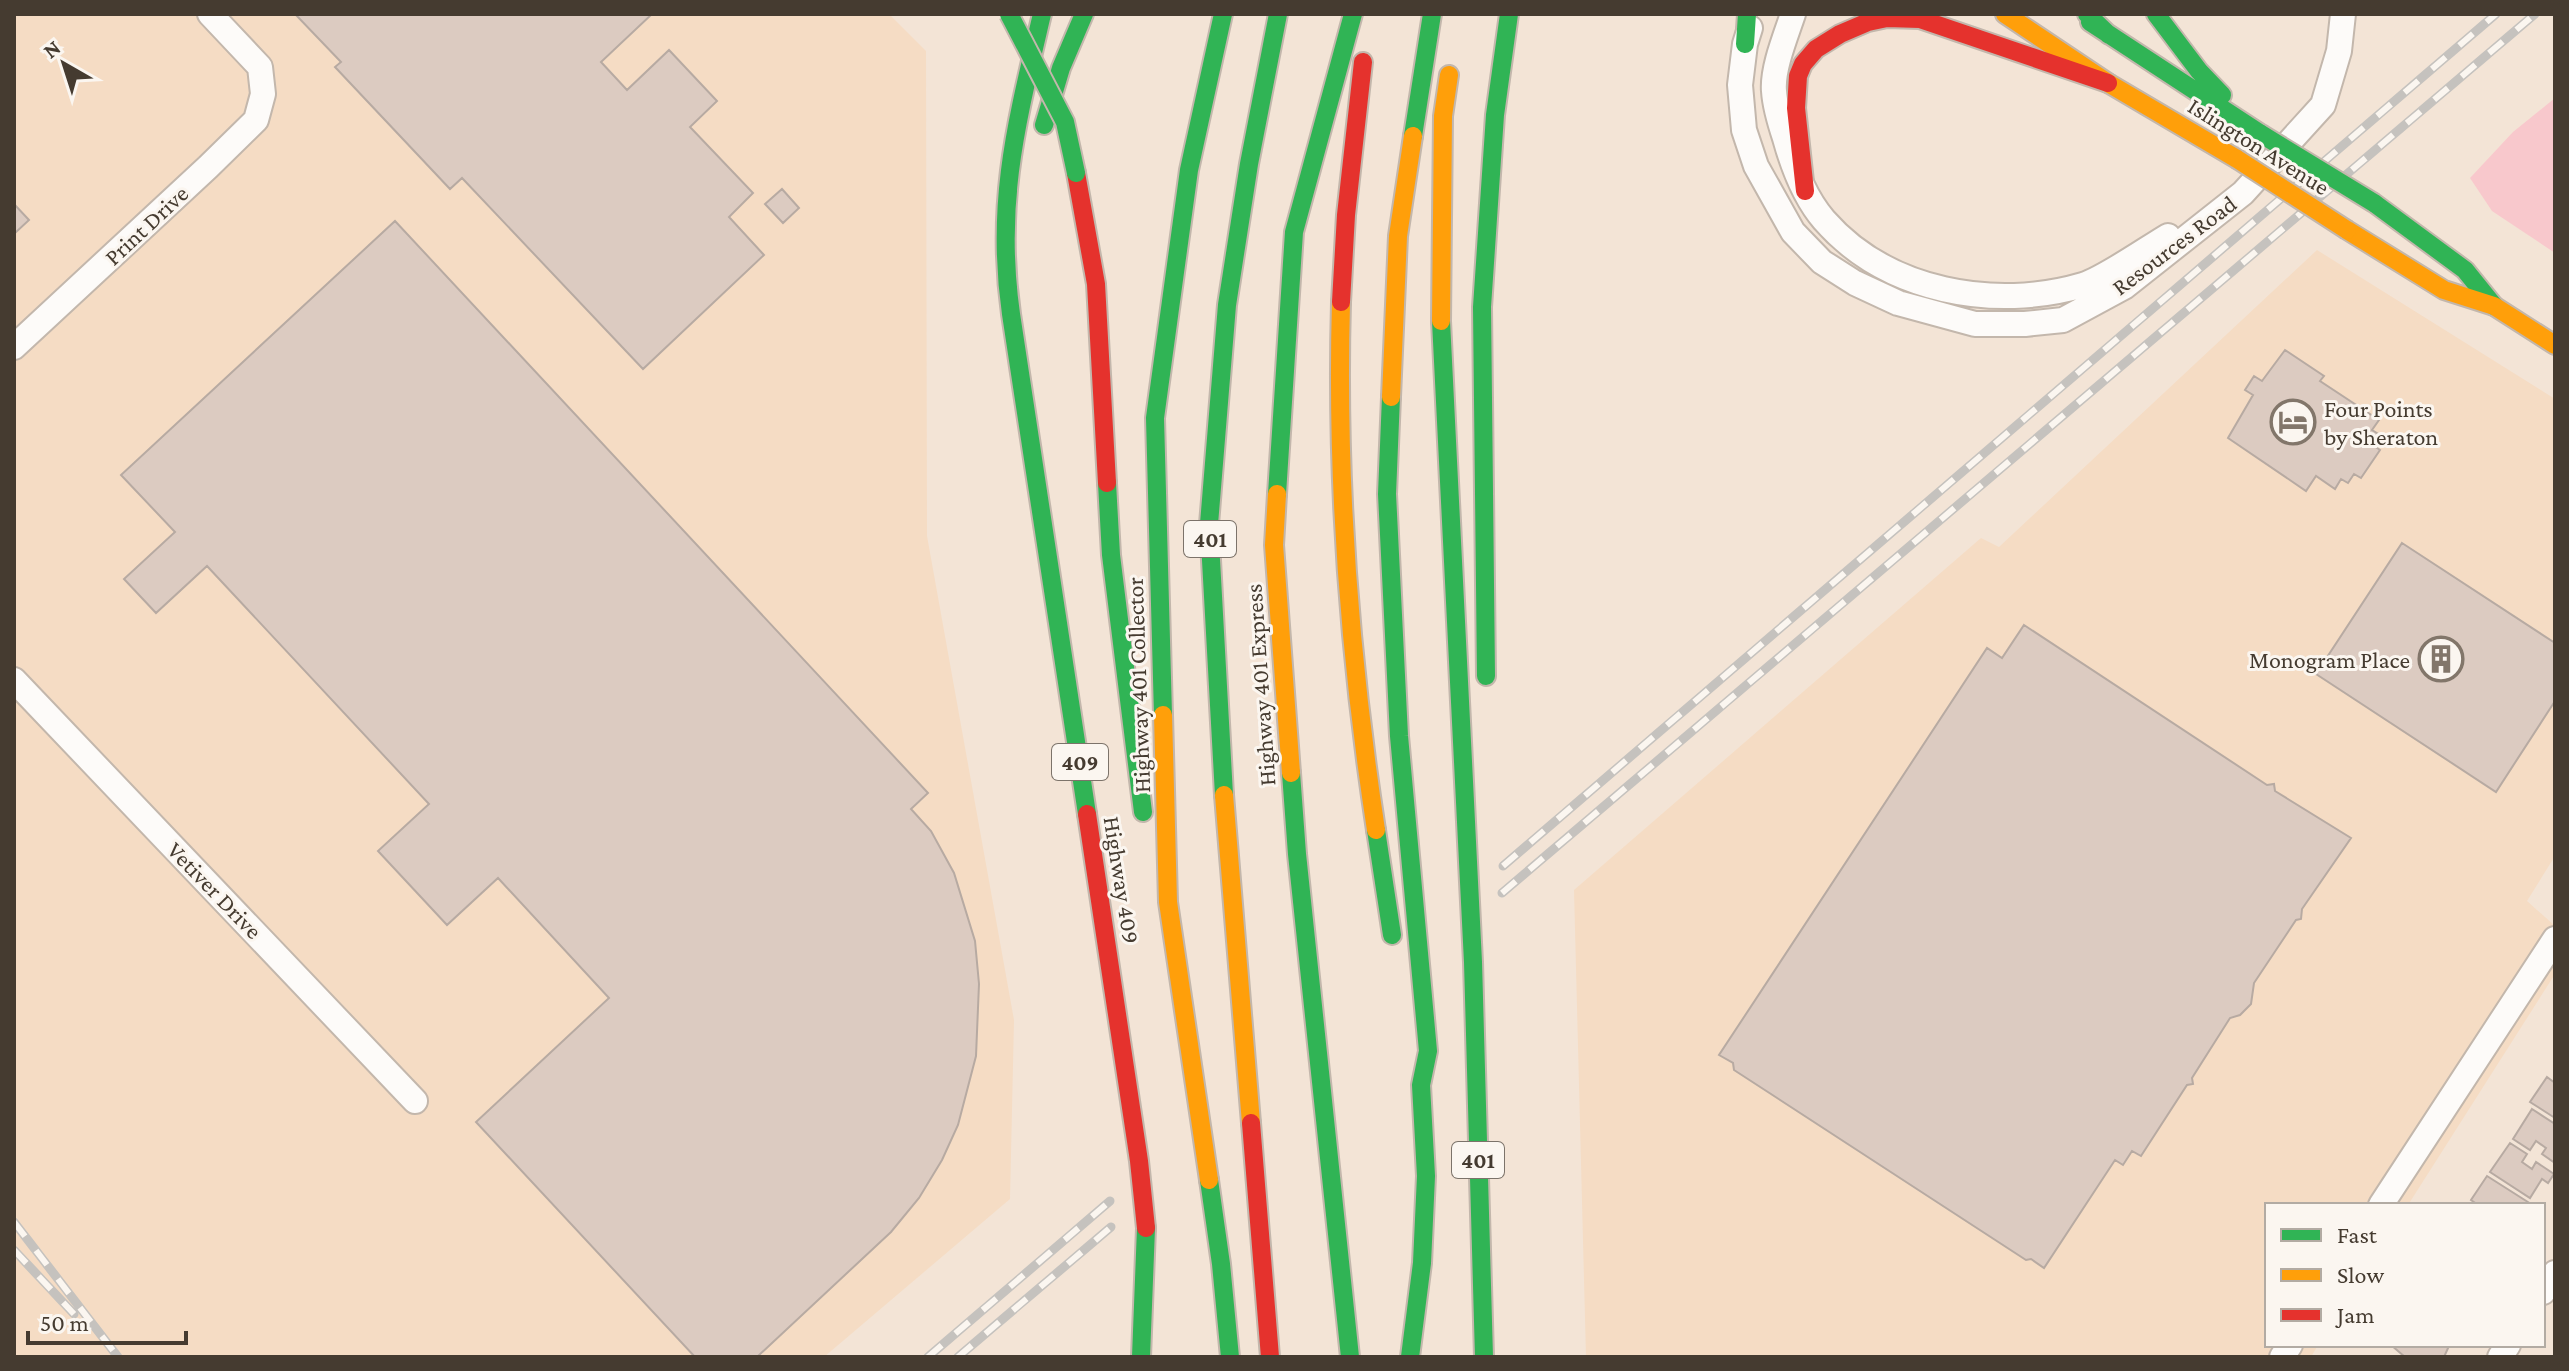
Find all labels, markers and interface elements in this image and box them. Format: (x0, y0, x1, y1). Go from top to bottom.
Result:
north arrow (24, 24, 104, 104)
text: N (38, 34, 65, 63)
street label: Islington Avenue (2183, 92, 2335, 200)
street label: Print Drive (99, 180, 193, 270)
street label: Resources Road (2107, 189, 2242, 300)
place label: Four Points by Sheraton (2324, 395, 2438, 450)
hotel icon: Four Points by Sheraton (2269, 398, 2317, 446)
road number: 401 (1184, 521, 1236, 557)
street label: Highway 401 Collector (1121, 576, 1155, 793)
street label: Highway 401 Express (1239, 583, 1281, 787)
building icon: Monogram Place (2417, 635, 2465, 683)
place label: Monogram Place (2249, 646, 2410, 673)
road number: 409 (1052, 744, 1108, 780)
street label: Highway 409 (1099, 814, 1145, 946)
street label: Vetiver Drive (162, 836, 268, 944)
road number: 401 (1452, 1142, 1504, 1178)
legend (2265, 1203, 2545, 1347)
text: Fast (2337, 1221, 2378, 1248)
text: Slow (2337, 1261, 2384, 1288)
scale bar (28, 1295, 186, 1345)
text: Jam (2335, 1301, 2375, 1328)
text: 50 m (40, 1309, 89, 1336)

